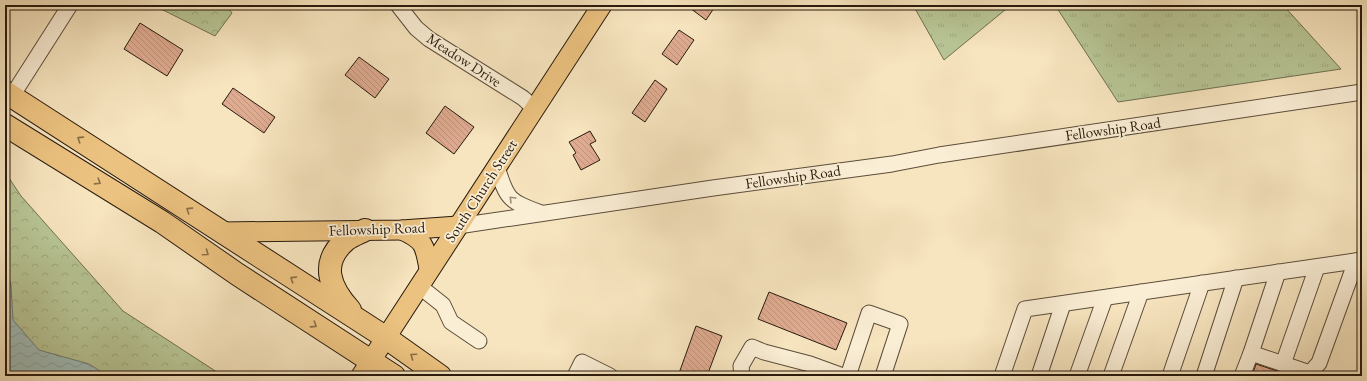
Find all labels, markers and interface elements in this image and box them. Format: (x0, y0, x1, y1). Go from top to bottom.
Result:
street label: Meadow Drive (423, 28, 505, 91)
street label: Fellowship Road (1064, 112, 1162, 145)
street label: South Church Street (440, 135, 521, 246)
one-way arrow (77, 136, 84, 144)
street label: Fellowship Road (744, 160, 842, 193)
one-way arrow (94, 178, 101, 185)
one-way arrow (509, 196, 517, 204)
one-way arrow (186, 208, 193, 215)
street label: Fellowship Road (329, 217, 426, 240)
one-way arrow (202, 248, 209, 256)
one-way arrow (290, 276, 297, 284)
one-way arrow (310, 320, 317, 328)
one-way arrow (410, 354, 417, 361)

